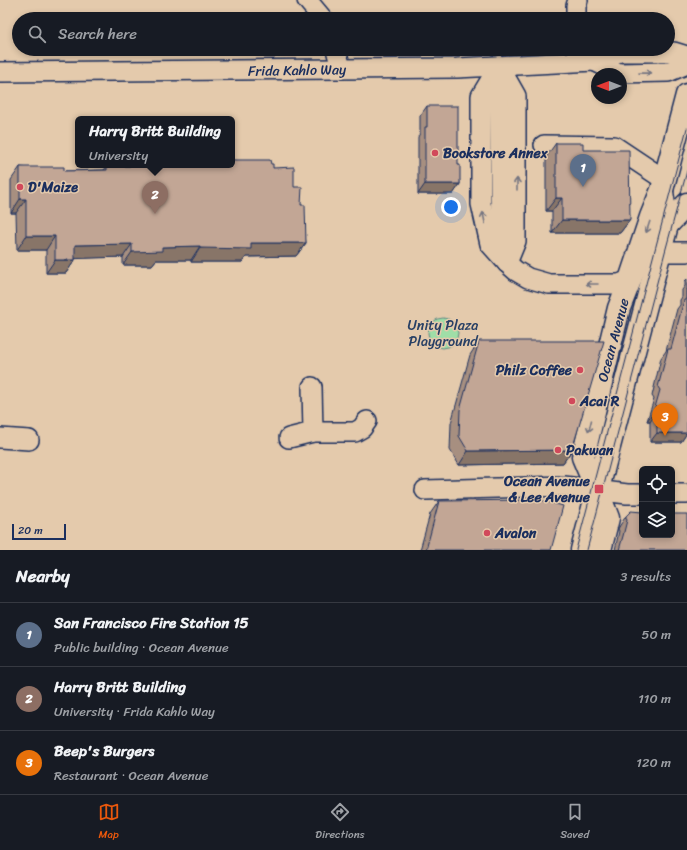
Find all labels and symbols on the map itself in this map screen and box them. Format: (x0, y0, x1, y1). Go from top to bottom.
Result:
street label: Frida Kahlo Way (248, 57, 347, 84)
north arrow (591, 68, 627, 104)
one-way arrow (638, 69, 651, 77)
place label: Bookstore Annex (443, 141, 549, 166)
marker: Bookstore Annex (430, 148, 440, 158)
pin: 1 (570, 154, 596, 187)
place label: D'Maize (28, 175, 78, 200)
one-way arrow (513, 178, 521, 191)
pin: 2 (142, 181, 168, 214)
marker: D'Maize (15, 182, 25, 192)
your location (441, 197, 461, 217)
one-way arrow (480, 212, 488, 225)
one-way arrow (644, 220, 651, 233)
one-way arrow (586, 280, 599, 288)
street label: Ocean Avenue (590, 295, 637, 385)
park label: Unity Plaza Playground (408, 313, 479, 354)
place label: Philz Coffee (496, 358, 573, 383)
marker: Philz Coffee (575, 365, 585, 375)
place label: Acai R (579, 389, 620, 414)
marker: Acai R (567, 396, 577, 406)
pin: 3 (652, 403, 678, 436)
one-way arrow (586, 419, 594, 432)
place label: Pakwan (566, 438, 614, 463)
marker: Pakwan (553, 445, 563, 455)
place label: Ocean Avenue & Lee Avenue (503, 469, 591, 510)
marker: Ocean Avenue & Lee Avenue (593, 483, 605, 495)
place label: Avalon (494, 521, 537, 546)
scale bar (12, 522, 66, 541)
marker: Avalon (482, 528, 492, 538)

